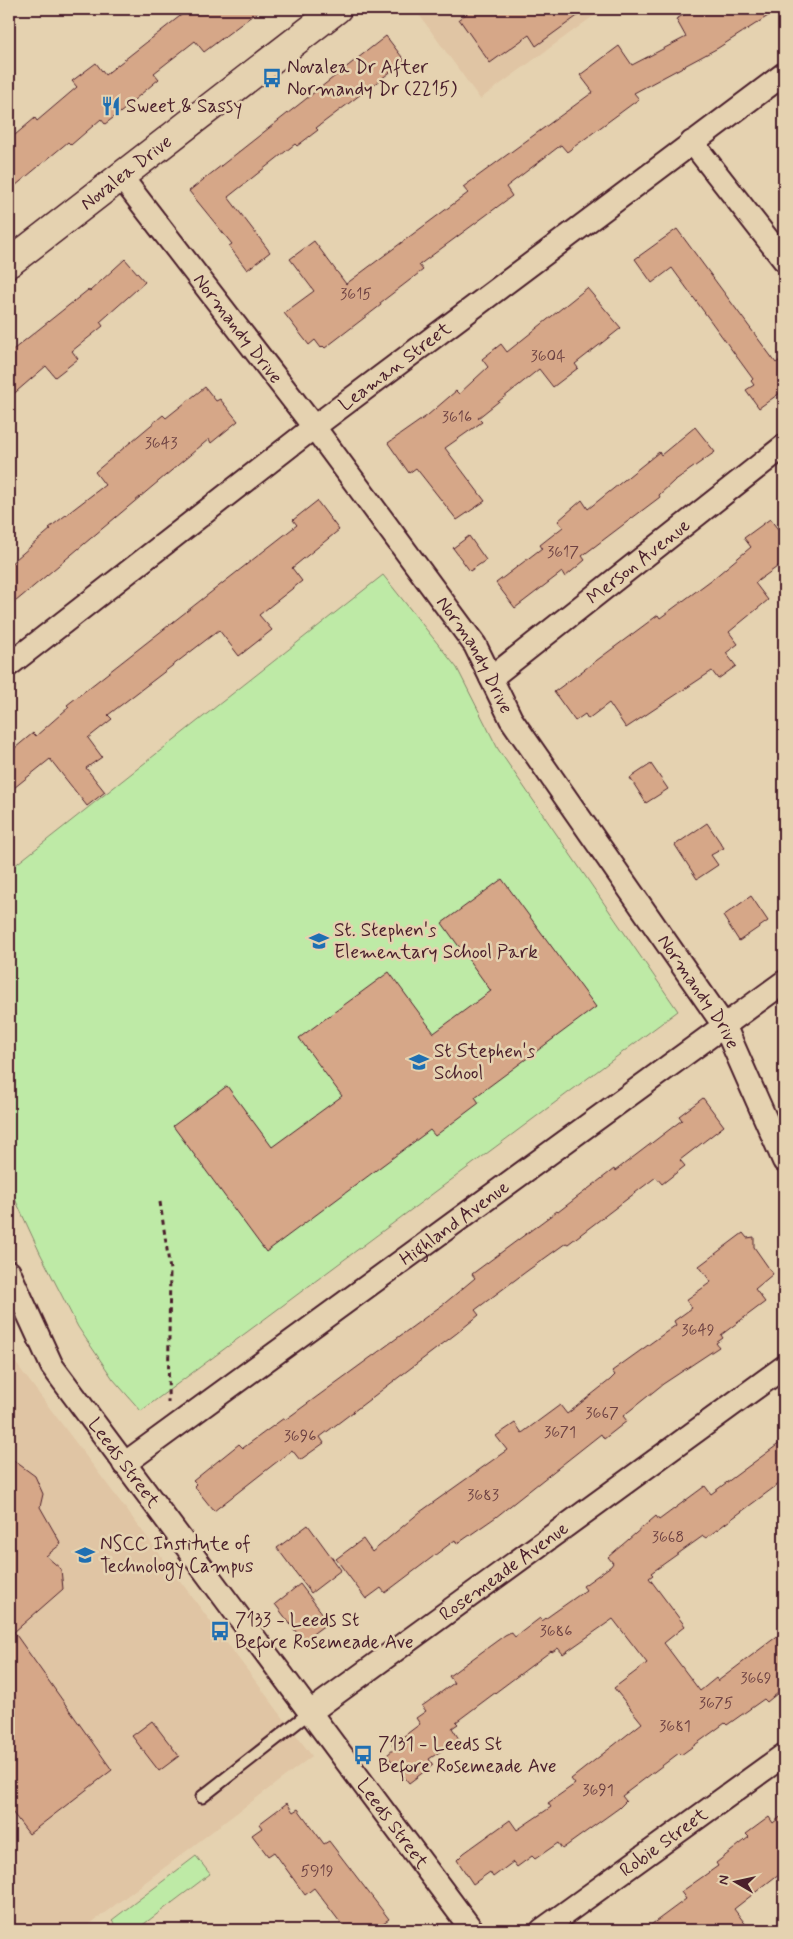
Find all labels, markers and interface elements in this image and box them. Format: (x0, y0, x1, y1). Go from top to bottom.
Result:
place label: Novalea Dr After Normandy Dr (2215) (287, 55, 457, 102)
bus stop icon: Novalea Dr After Normandy Dr (2215) (261, 67, 283, 89)
place label: Sweet & Sassy (126, 94, 242, 120)
restaurant icon: Sweet & Sassy (100, 95, 122, 117)
street label: Novalea Drive (75, 129, 177, 216)
street label: Normandy Drive (188, 268, 288, 389)
house number: 3615 (340, 284, 372, 305)
street label: Leaman Street (334, 316, 456, 417)
house number: 3604 (530, 346, 566, 367)
house number: 3616 (442, 407, 472, 428)
house number: 3643 (145, 433, 177, 454)
street label: Merson Avenue (581, 512, 695, 610)
house number: 3617 (547, 542, 579, 563)
street label: Normandy Drive (431, 591, 519, 718)
place label: St. Stephen's Elementary School Park (334, 918, 538, 965)
street label: Normandy Drive (652, 929, 746, 1053)
school or university icon: St. Stephen's Elementary School Park (308, 930, 330, 952)
place label: St Stephen's School (434, 1039, 536, 1086)
school or university icon: St Stephen's School (408, 1051, 430, 1073)
street label: Highland Avenue (394, 1174, 514, 1271)
house number: 3649 (681, 1320, 715, 1341)
house number: 3667 (585, 1403, 619, 1424)
street label: Leeds Street (82, 1413, 166, 1513)
house number: 3671 (544, 1422, 576, 1443)
house number: 3696 (284, 1426, 316, 1447)
house number: 3683 (467, 1485, 499, 1506)
street label: Rosemeade Avenue (434, 1515, 574, 1627)
house number: 3668 (652, 1527, 684, 1548)
place label: NSCC Institute of Technology Campus (100, 1532, 254, 1581)
school or university icon: NSCC Institute of Technology Campus (74, 1544, 96, 1566)
place label: 7133 - Leeds St Before Rosemeade Ave (235, 1608, 414, 1658)
bus stop icon: 7133 - Leeds St Before Rosemeade Ave (209, 1620, 231, 1642)
house number: 3686 (540, 1621, 572, 1642)
house number: 3669 (740, 1668, 772, 1689)
house number: 3675 (699, 1693, 733, 1714)
house number: 3681 (659, 1716, 691, 1737)
place label: 7131 - Leeds St Before Rosemeade Ave (378, 1732, 557, 1782)
bus stop icon: 7131 - Leeds St Before Rosemeade Ave (352, 1744, 374, 1766)
street label: Leeds Street (351, 1774, 435, 1874)
house number: 3691 (582, 1780, 614, 1801)
street label: Robie Street (614, 1802, 713, 1882)
north arrow (710, 1856, 760, 1906)
house number: 5919 (300, 1861, 334, 1882)
text: N (715, 1874, 734, 1886)

